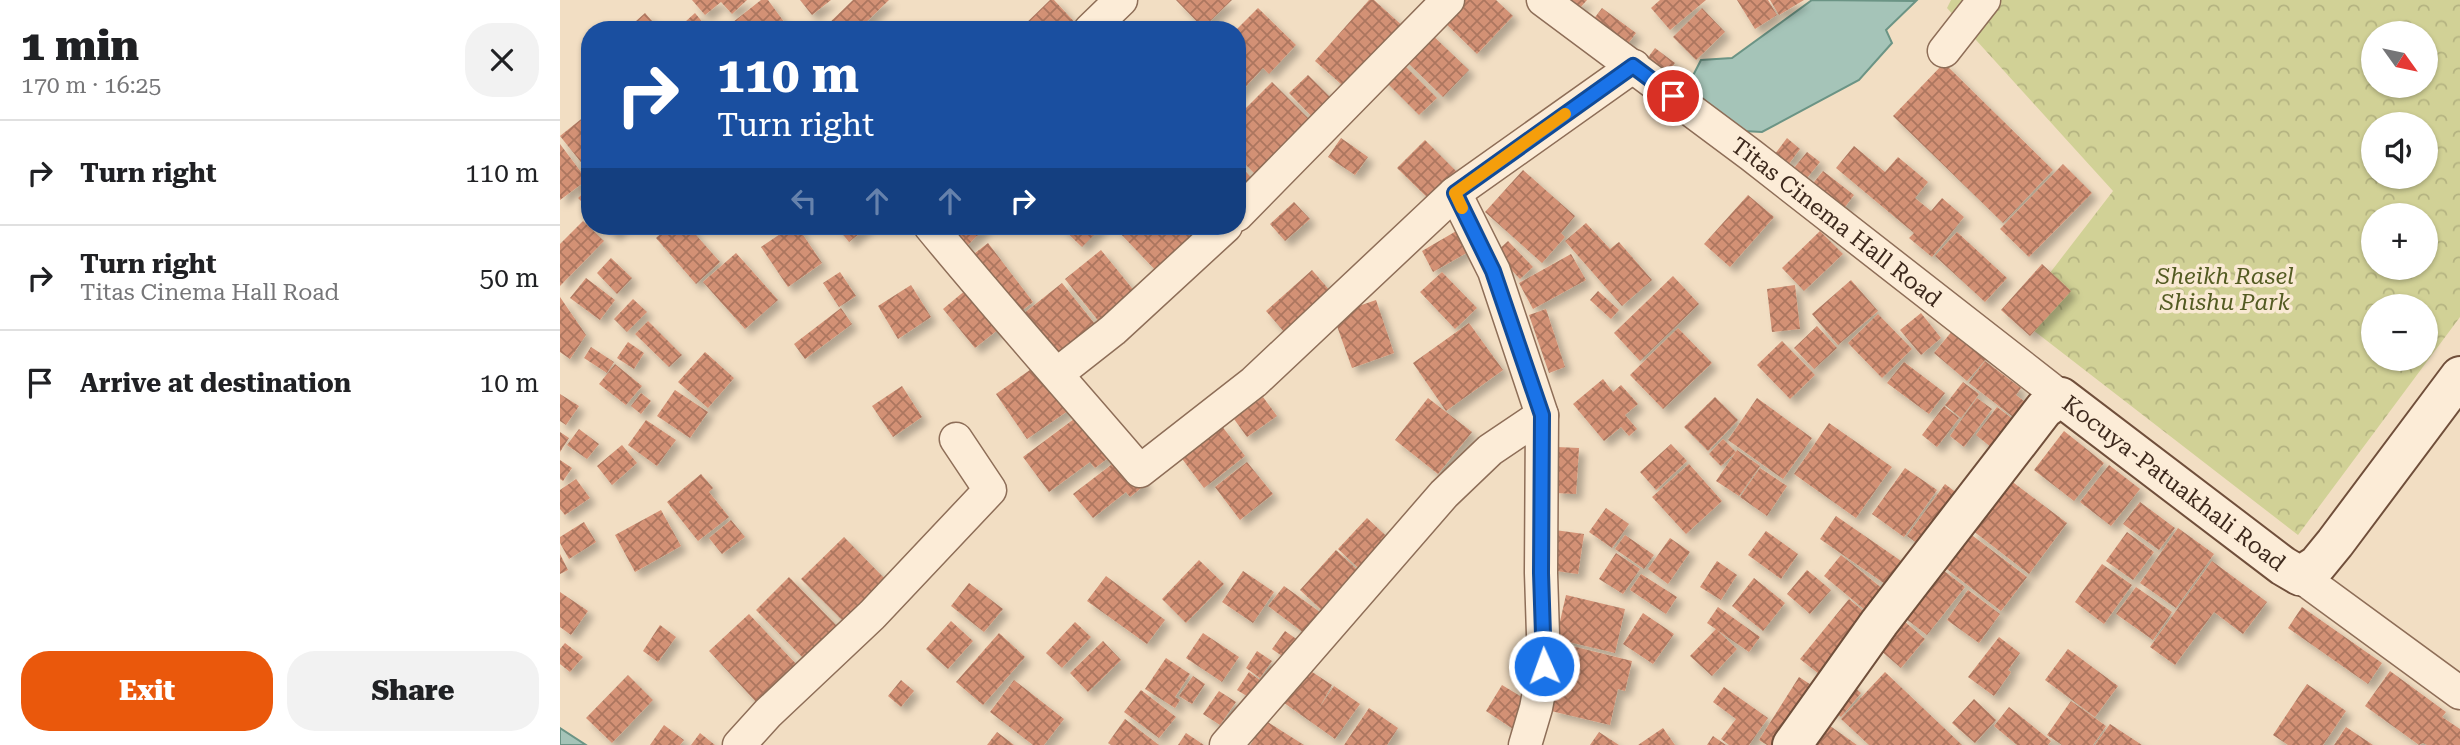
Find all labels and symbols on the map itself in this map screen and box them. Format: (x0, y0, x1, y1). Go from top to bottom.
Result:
north arrow (2361, 21, 2438, 98)
pin (1643, 66, 1703, 126)
street label: Titas Cinema Hall Road (1726, 132, 1947, 312)
park label: Sheikh Rasel Shishu Park (2155, 263, 2294, 316)
street label: Kocuya-Patuakhali Road (2057, 390, 2291, 577)
position arrow (1507, 629, 1581, 703)

